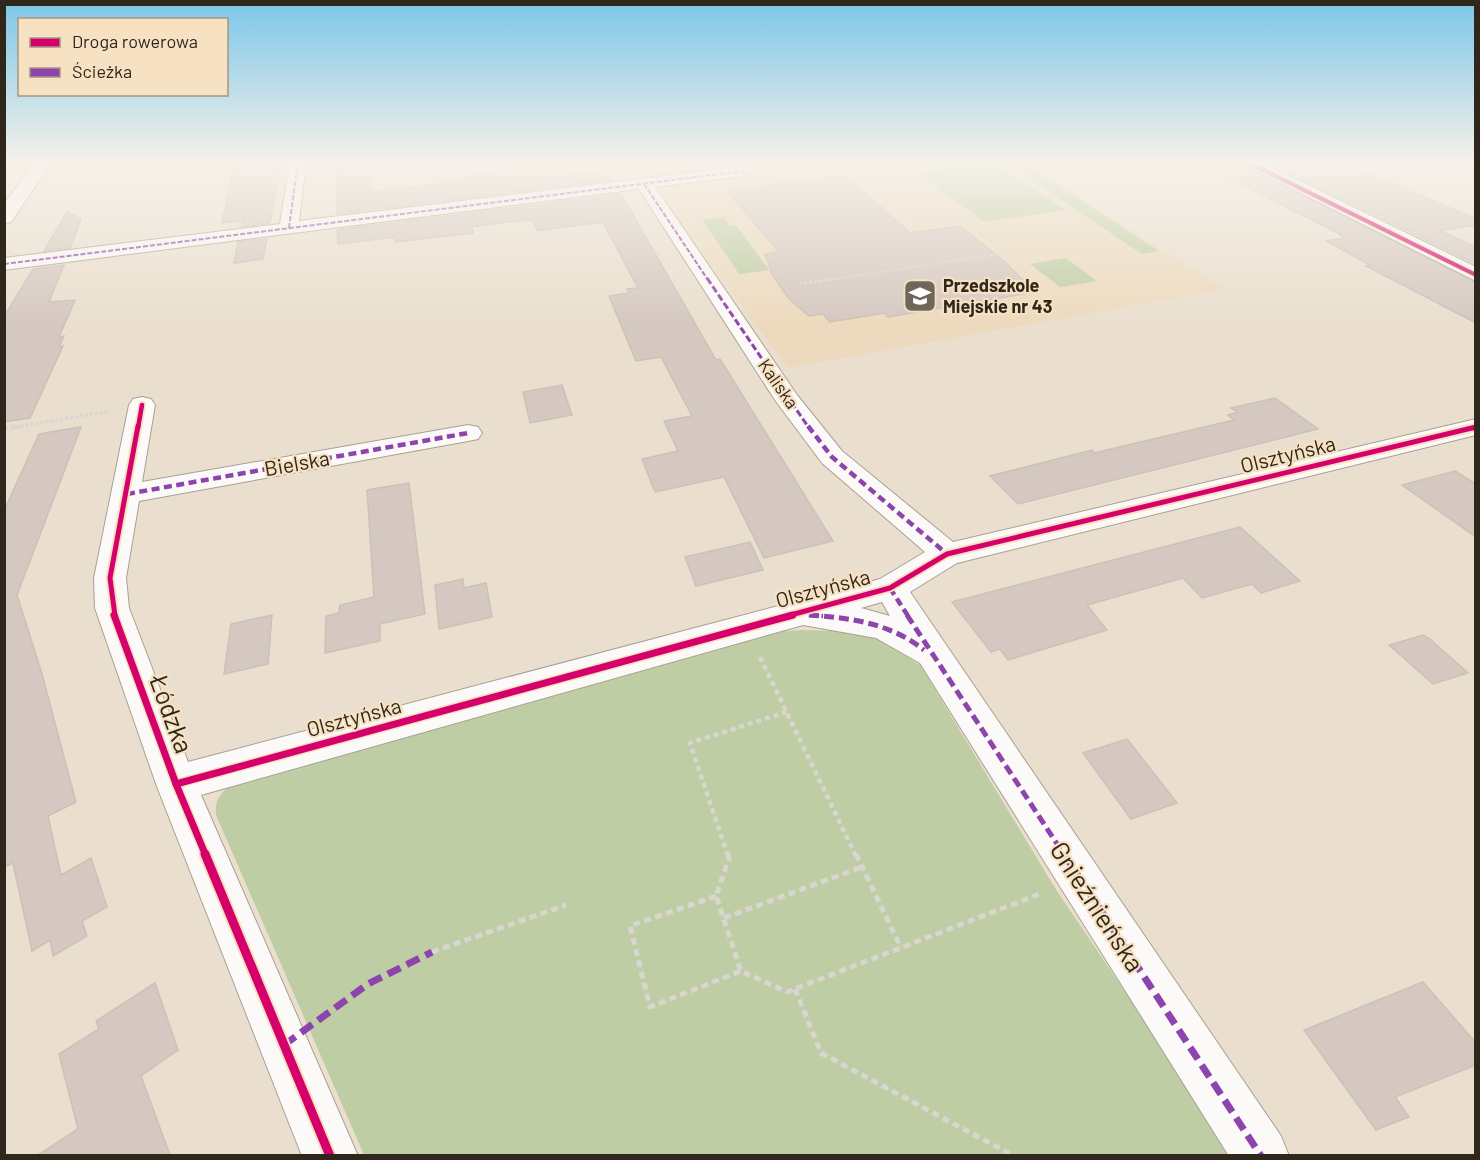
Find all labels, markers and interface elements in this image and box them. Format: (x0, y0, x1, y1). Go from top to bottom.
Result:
legend (18, 18, 228, 96)
text: Droga rowerowa (72, 30, 198, 52)
text: Ścieżka (72, 60, 132, 82)
place label: Przedszkole Miejskie nr 43 (943, 274, 1052, 317)
school or university icon: Przedszkole Miejskie nr 43 (902, 278, 938, 314)
street label: Kaliska (754, 354, 804, 413)
street label: Olsztyńska (1237, 430, 1338, 477)
street label: Bielska (262, 445, 331, 481)
street label: Olsztyńska (772, 563, 873, 612)
street label: Łódzka (144, 669, 201, 757)
street label: Olsztyńska (303, 692, 404, 741)
street label: Gnieźnieńska (1045, 835, 1152, 977)

